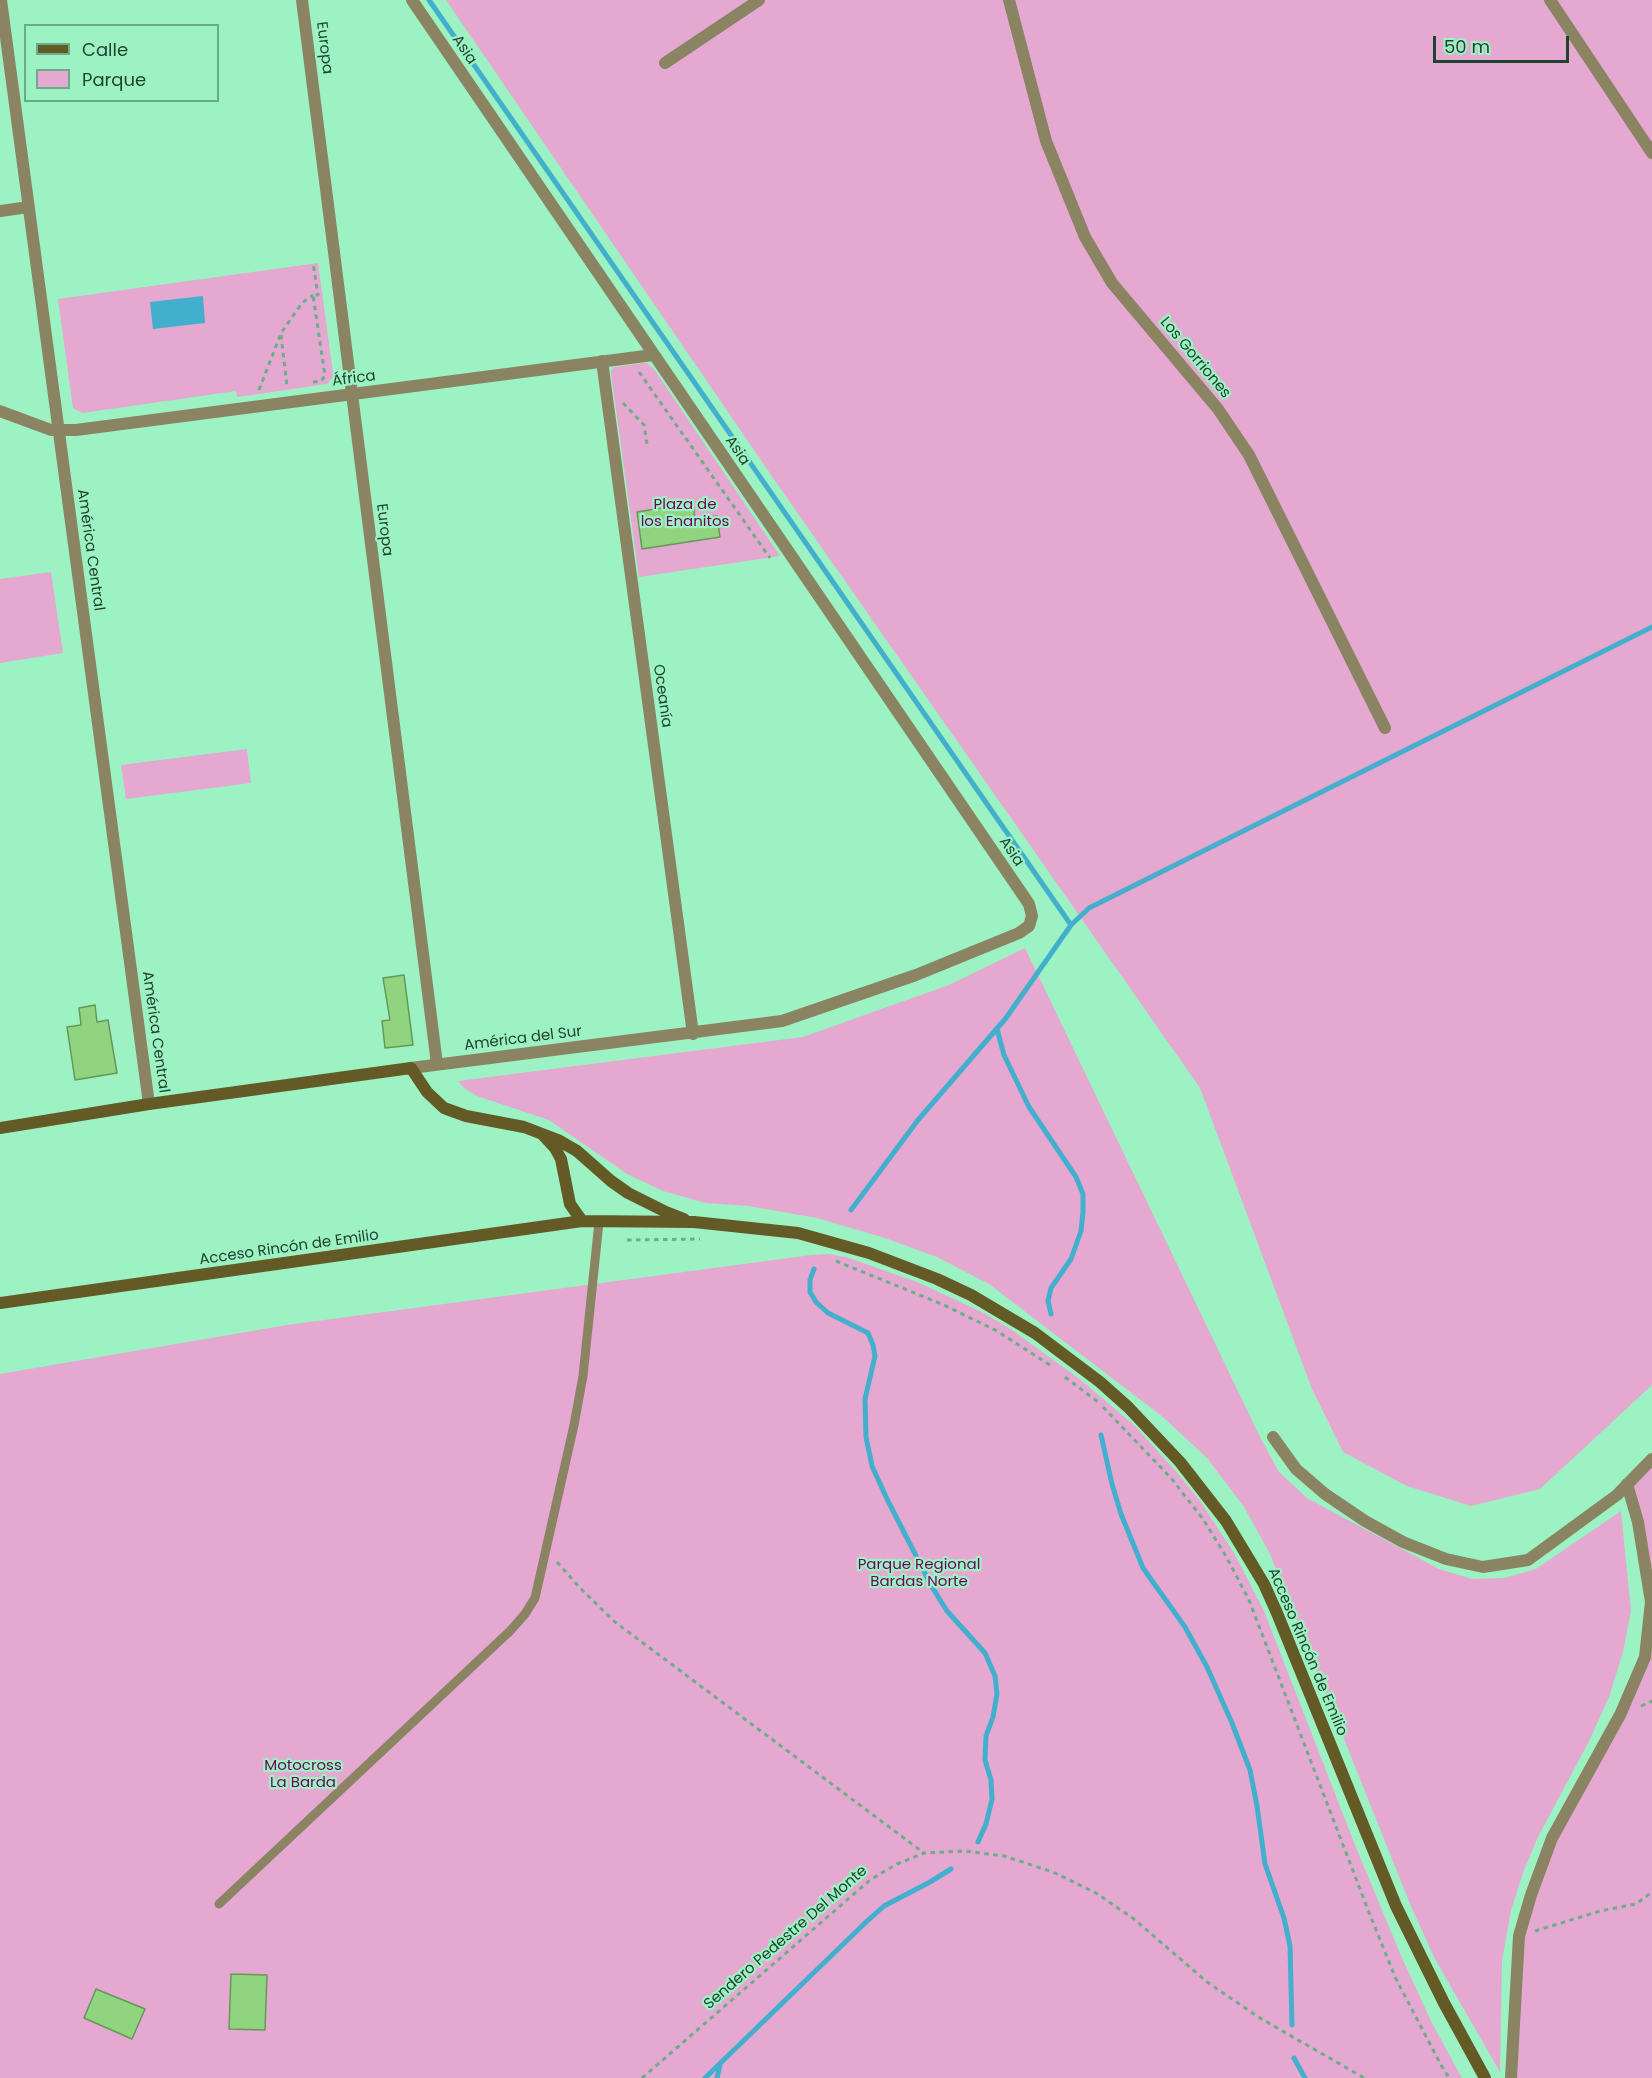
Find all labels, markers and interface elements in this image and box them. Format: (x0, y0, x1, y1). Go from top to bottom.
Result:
street label: Europa (312, 21, 336, 75)
legend (24, 24, 219, 102)
scale bar (1436, 24, 1572, 62)
street label: Asia (448, 32, 480, 68)
text: 50 m (1444, 34, 1490, 59)
text: Calle (82, 37, 128, 62)
text: Parque (82, 67, 146, 92)
street label: Los Gorriones (1156, 314, 1234, 402)
street label: África (331, 367, 377, 391)
street label: Asia (721, 433, 753, 469)
street label: América Central (73, 488, 107, 612)
park label: Plaza de los Enanitos (641, 496, 729, 531)
street label: Europa (372, 503, 396, 557)
street label: Oceanía (649, 663, 675, 729)
street label: Asia (995, 834, 1027, 870)
street label: América Central (138, 970, 172, 1094)
street label: América del Sur (463, 1023, 583, 1055)
street label: Acceso Rincón de Emilio (198, 1226, 380, 1270)
park label: Parque Regional Bardas Norte (858, 1556, 980, 1591)
street label: Acceso Rincón de Emilio (1263, 1565, 1351, 1739)
park label: Motocross La Barda (264, 1757, 342, 1792)
street label: Sendero Pedestre Del Monte (701, 1862, 871, 2014)

